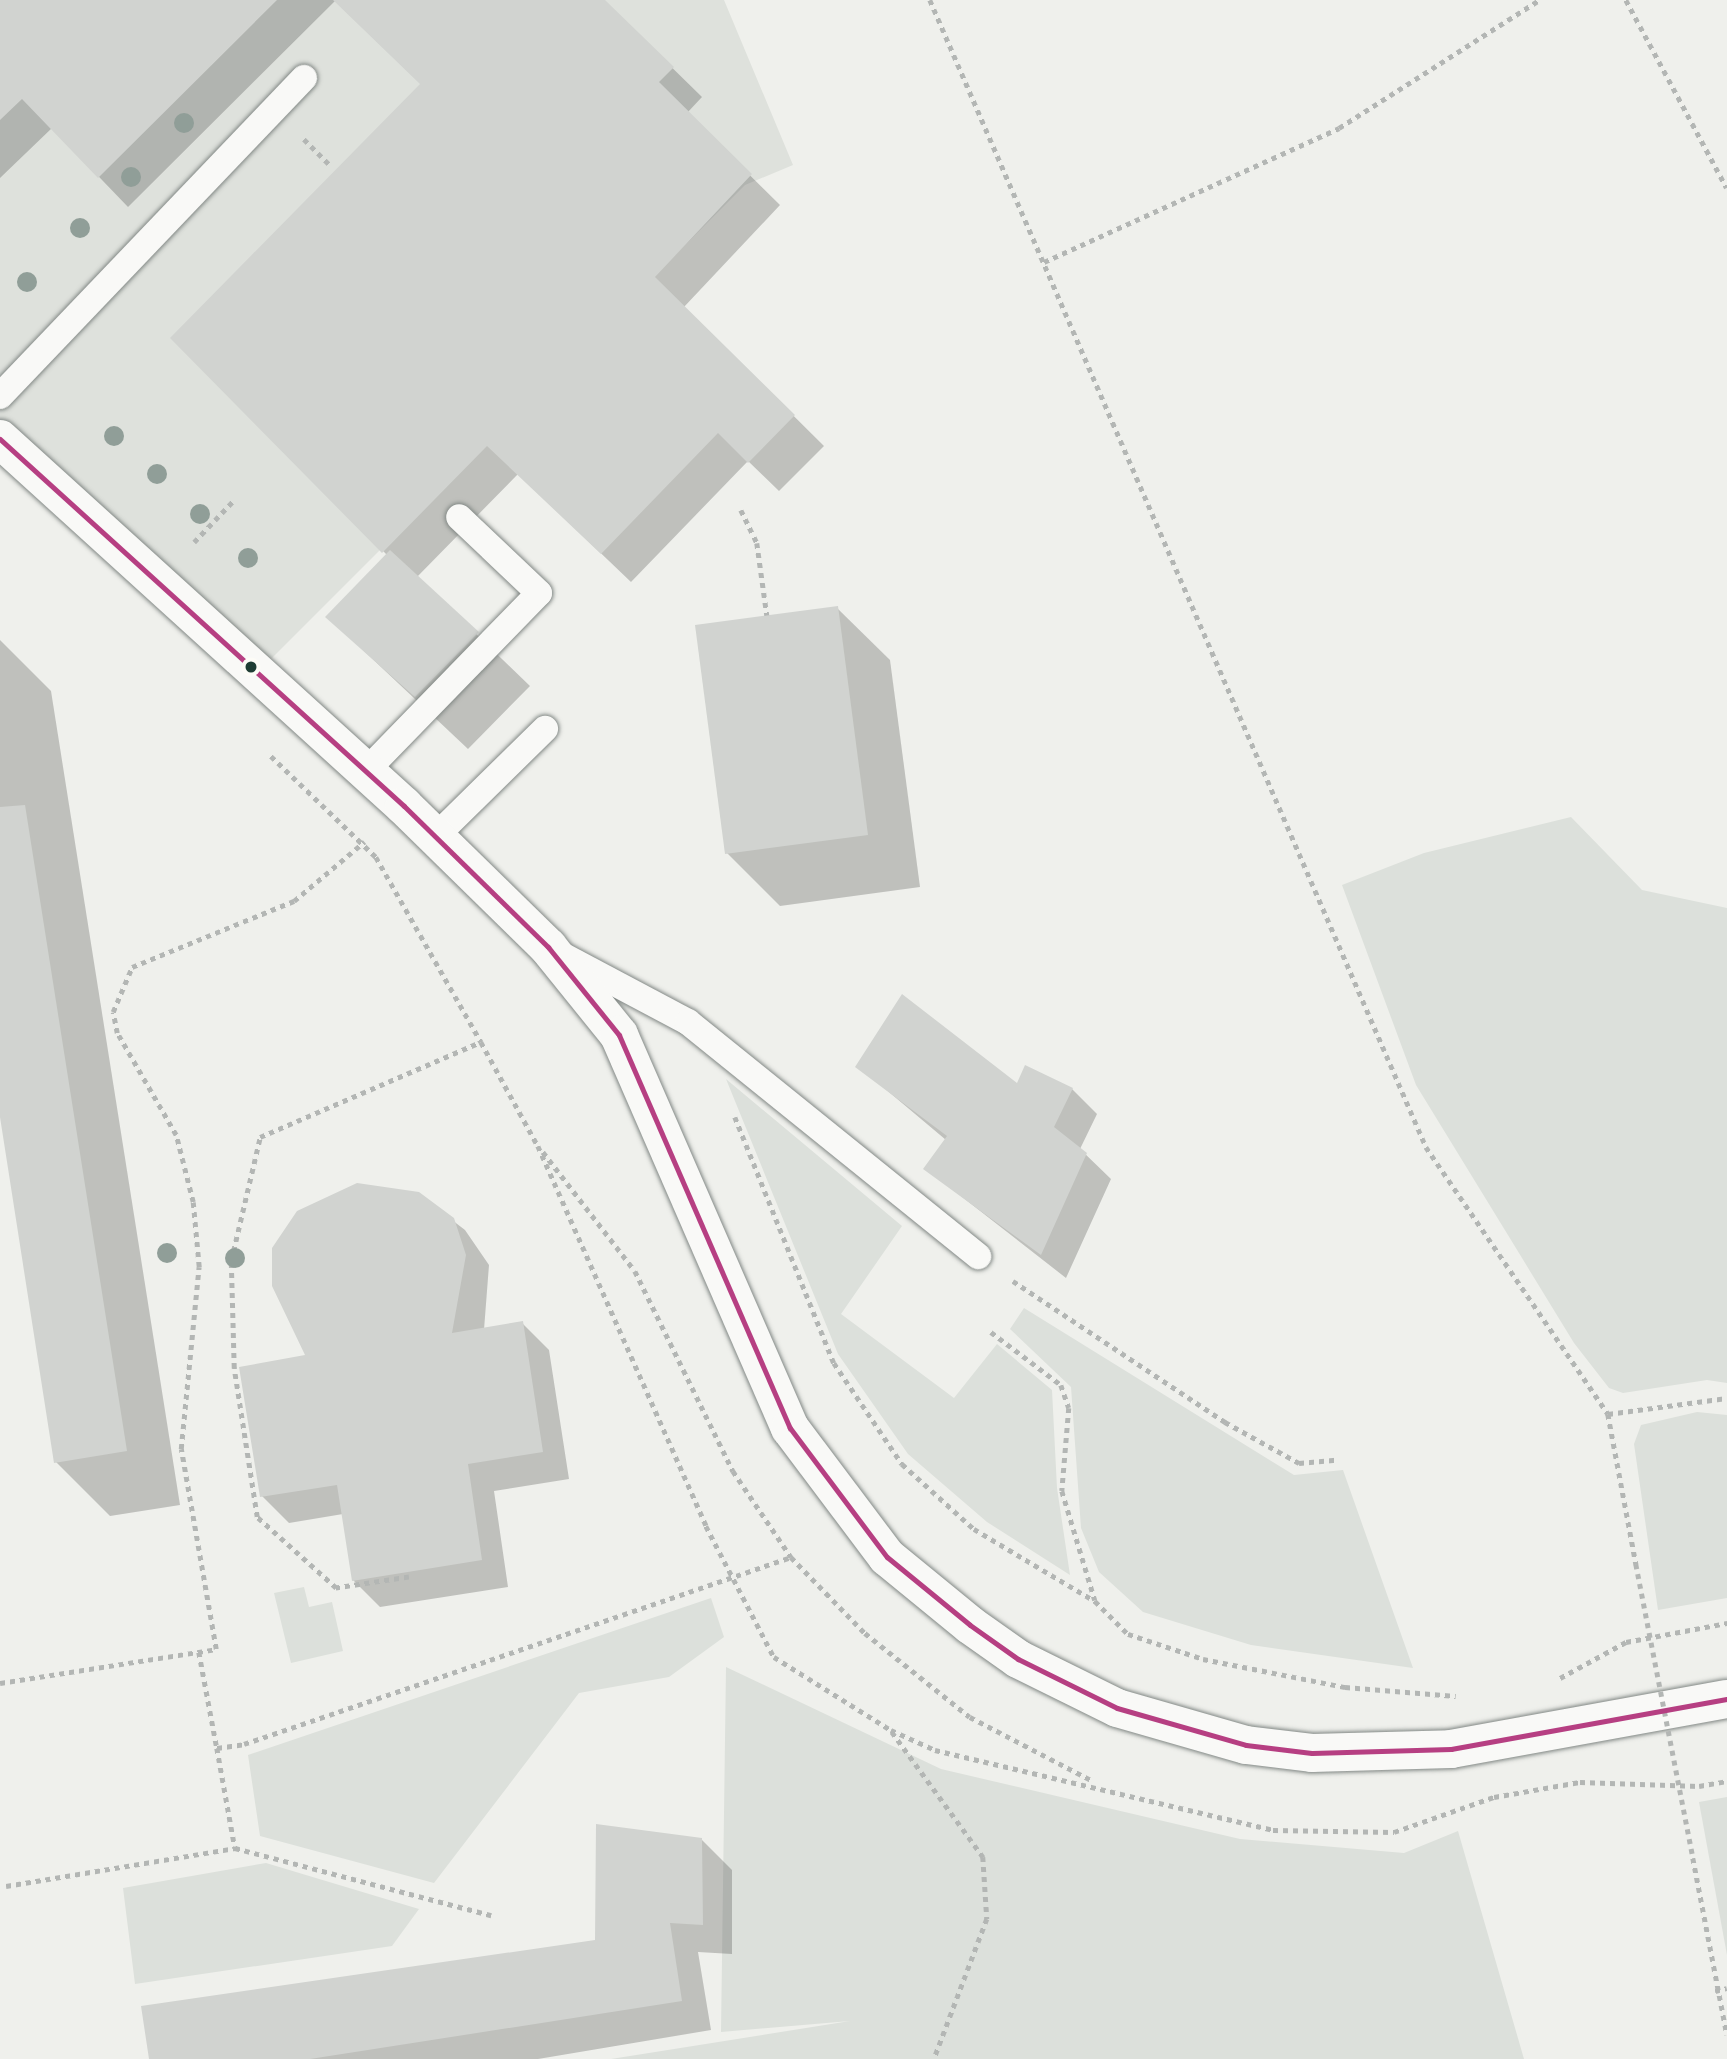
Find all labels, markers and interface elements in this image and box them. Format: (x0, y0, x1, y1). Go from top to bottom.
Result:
unlabelled marker (244, 660, 258, 674)

